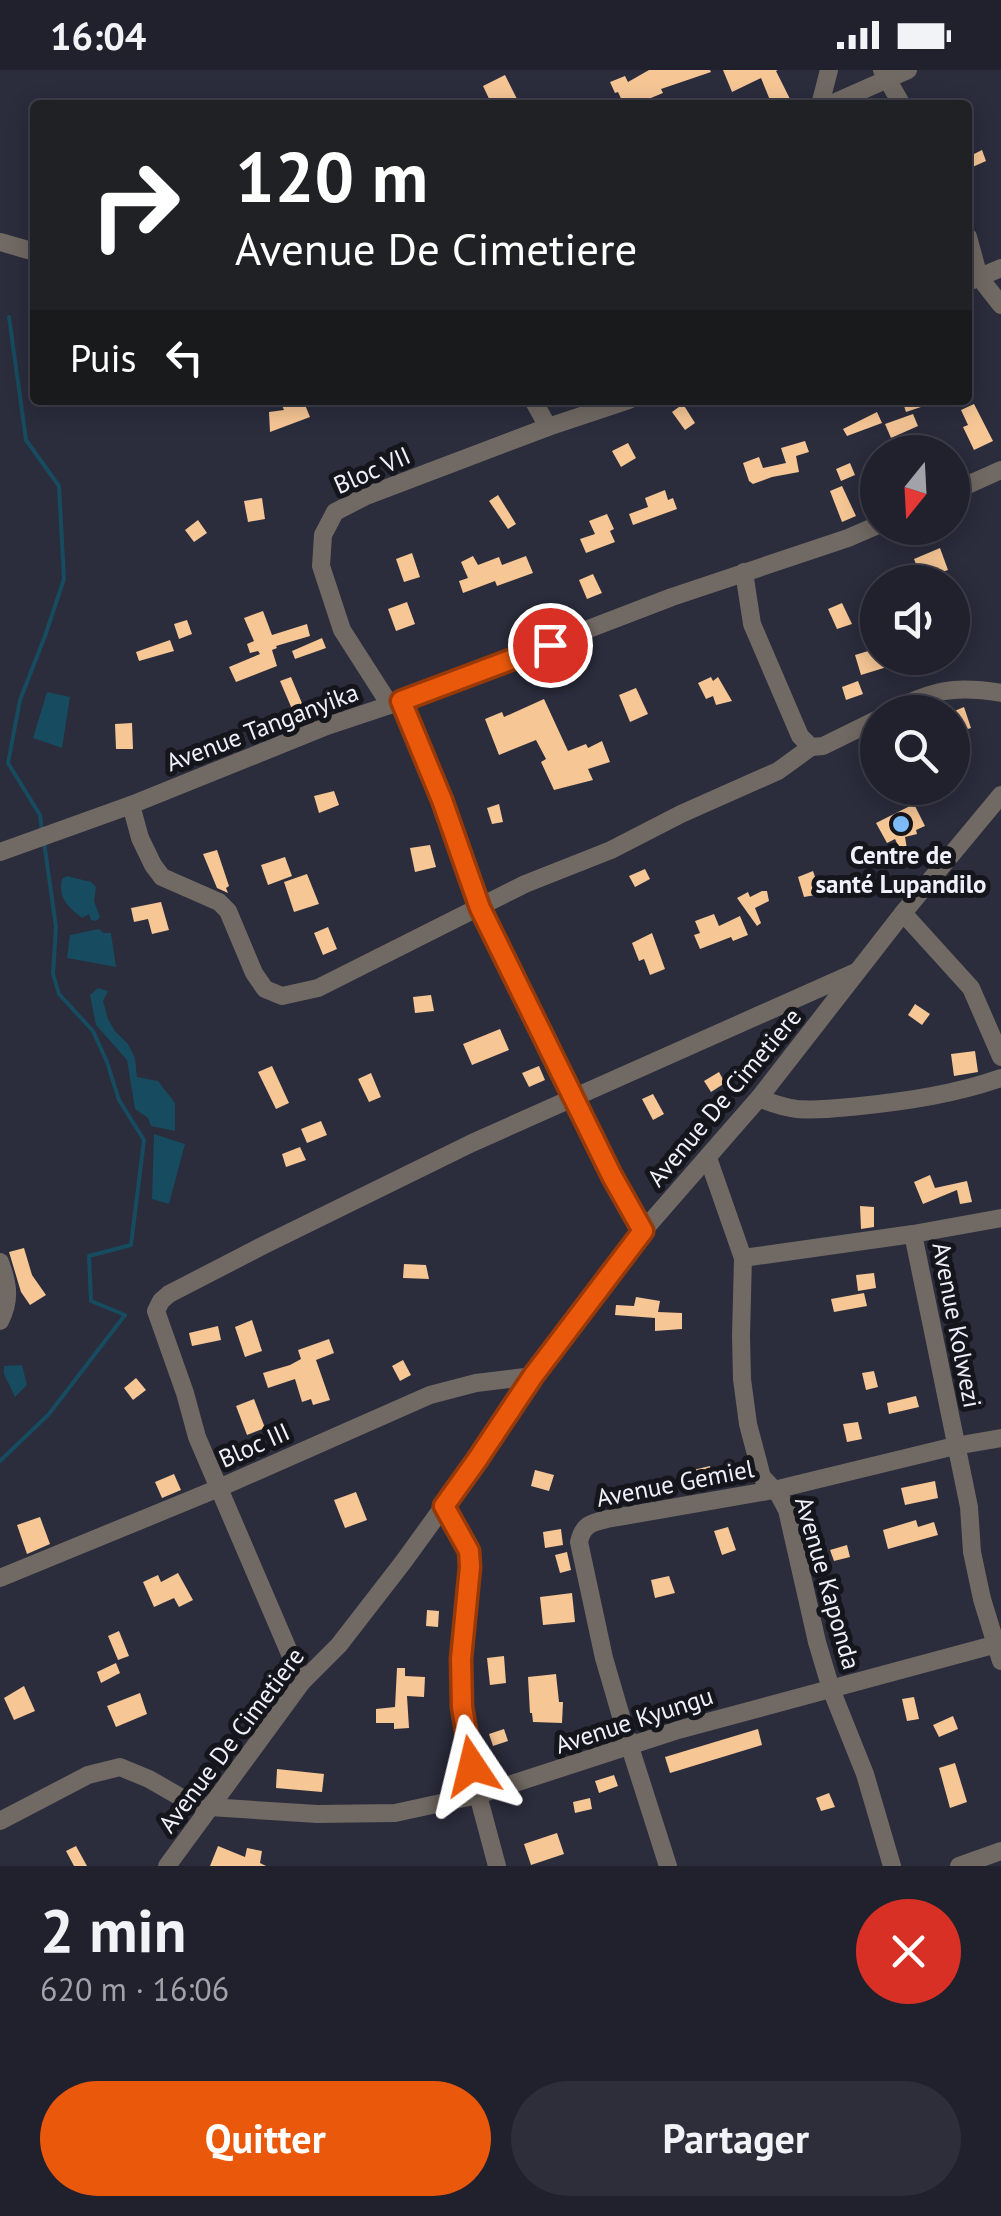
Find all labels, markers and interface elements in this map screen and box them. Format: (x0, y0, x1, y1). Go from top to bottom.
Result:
text: 16:04 (50, 11, 146, 60)
text: 120 m (235, 131, 428, 221)
icon: right (70, 140, 200, 270)
text: Avenue De Cimetiere (235, 219, 637, 277)
icon: left (157, 330, 212, 385)
text: Puis (70, 333, 137, 382)
north arrow (860, 435, 970, 545)
map controls (860, 435, 970, 805)
street label: Bloc VII (329, 439, 415, 501)
button: sound (860, 565, 970, 675)
pin (508, 603, 593, 688)
icon: arrive (523, 618, 578, 673)
street label: Avenue Tanganyika (161, 676, 363, 778)
button: search (860, 695, 970, 805)
marker: Centre de santé Lupandilo (890, 813, 912, 835)
place label: Centre de santé Lupandilo (815, 839, 987, 900)
street label: Avenue De Cimetiere (640, 1001, 808, 1193)
street label: Avenue Kolwezi (925, 1240, 989, 1410)
street label: Bloc III (213, 1415, 295, 1475)
street label: Avenue Gemiel (594, 1452, 757, 1514)
street label: Avenue Kaponda (788, 1493, 868, 1673)
street label: Avenue De Cimetiere (151, 1641, 311, 1839)
street label: Avenue Kyungu (551, 1679, 717, 1761)
position arrow (420, 1714, 524, 1818)
text: 2 min (40, 1891, 186, 1969)
button: close (856, 1899, 961, 2004)
text: 620 m · 16:06 (40, 1968, 229, 2010)
button: Quitter (40, 2081, 491, 2196)
button: Partager (511, 2081, 961, 2196)

